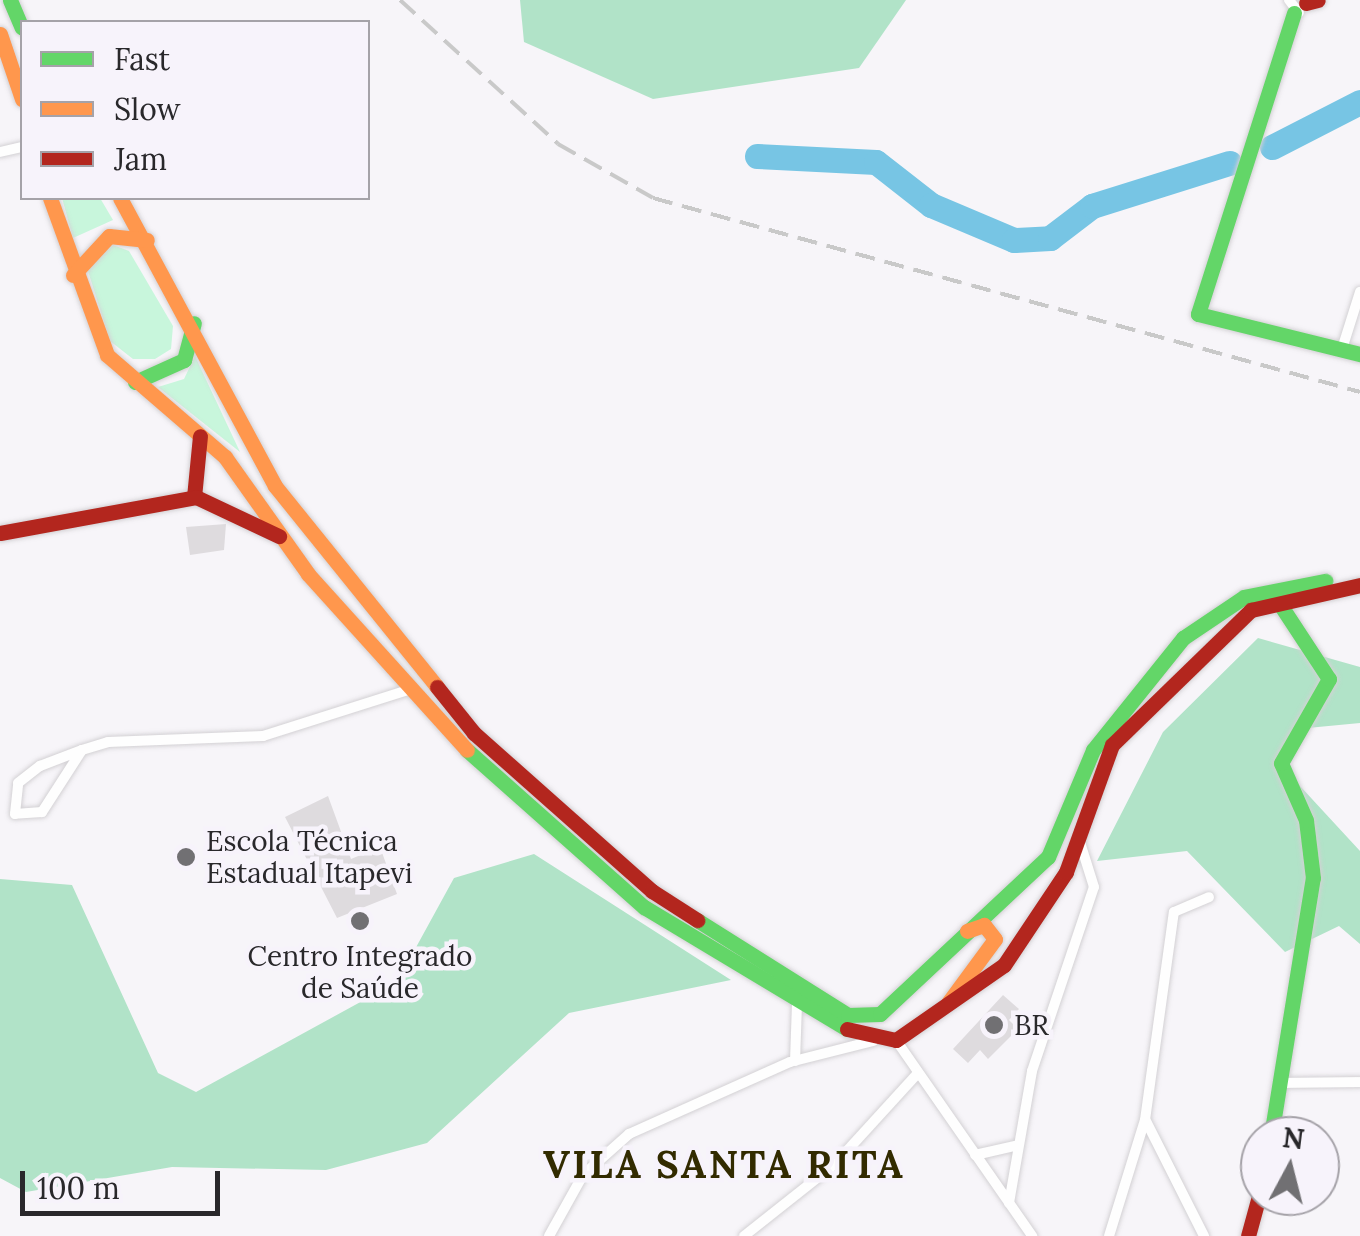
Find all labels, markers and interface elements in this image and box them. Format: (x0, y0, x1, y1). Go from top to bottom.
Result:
legend (20, 20, 370, 200)
text: Fast (114, 40, 170, 78)
text: Slow (114, 90, 180, 128)
text: Jam (114, 140, 167, 178)
place label: Escola Técnica Estadual Itapevi (206, 824, 412, 890)
marker: Escola Técnica Estadual Itapevi (175, 846, 197, 868)
marker: Centro Integrado de Saúde (347, 908, 373, 934)
place label: Centro Integrado de Saúde (248, 939, 472, 1005)
place label: BR (1014, 1008, 1049, 1042)
marker: BR (983, 1014, 1005, 1036)
north arrow (1240, 1116, 1340, 1216)
text: N (1280, 1119, 1306, 1157)
district label: VILA SANTA RITA (543, 1142, 905, 1188)
scale bar (25, 1151, 225, 1213)
text: 100 m (37, 1169, 120, 1207)

